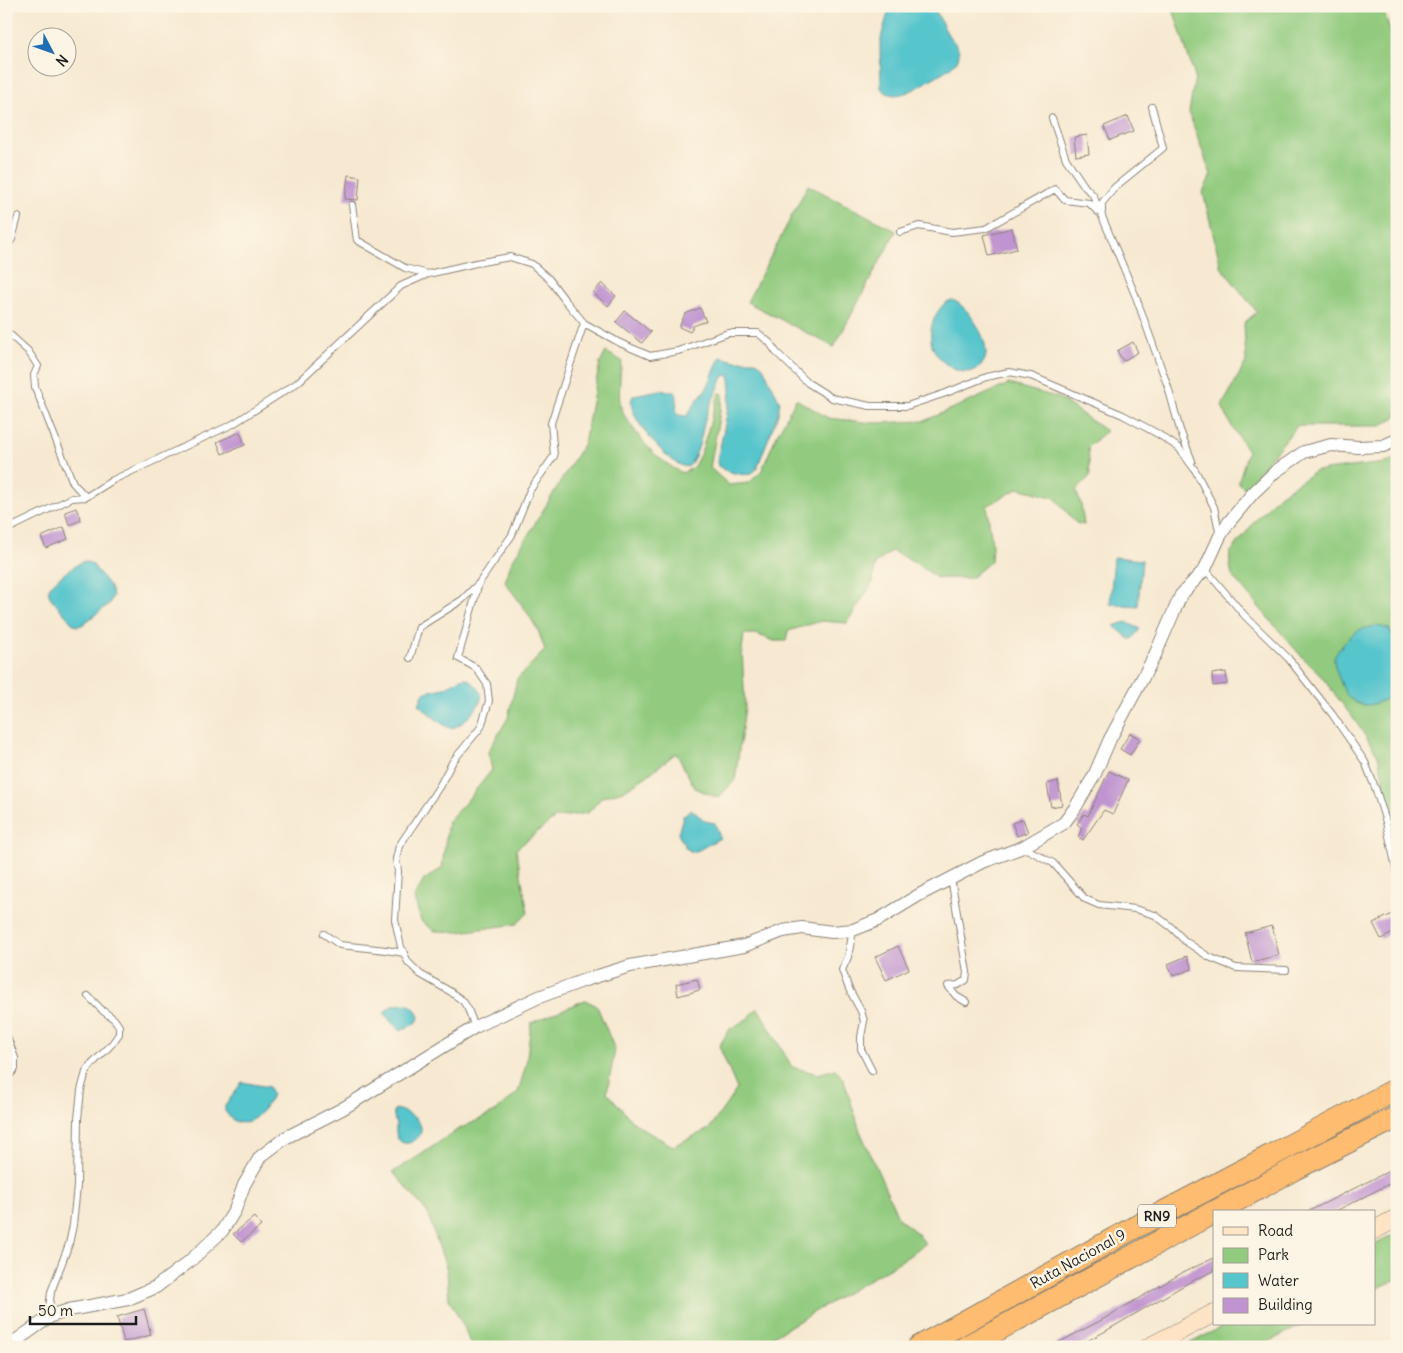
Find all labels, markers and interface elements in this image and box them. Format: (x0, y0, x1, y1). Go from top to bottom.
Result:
north arrow (28, 28, 78, 78)
text: N (52, 51, 72, 70)
road number: RN9 (1138, 1204, 1176, 1228)
legend (1213, 1210, 1376, 1326)
text: Road (1258, 1221, 1293, 1240)
street label: Ruta Nacional 9 (1027, 1224, 1129, 1293)
text: Park (1258, 1245, 1289, 1264)
text: Water (1258, 1271, 1299, 1290)
scale bar (30, 1293, 136, 1325)
text: Building (1258, 1295, 1313, 1314)
text: 50 m (38, 1301, 73, 1320)

